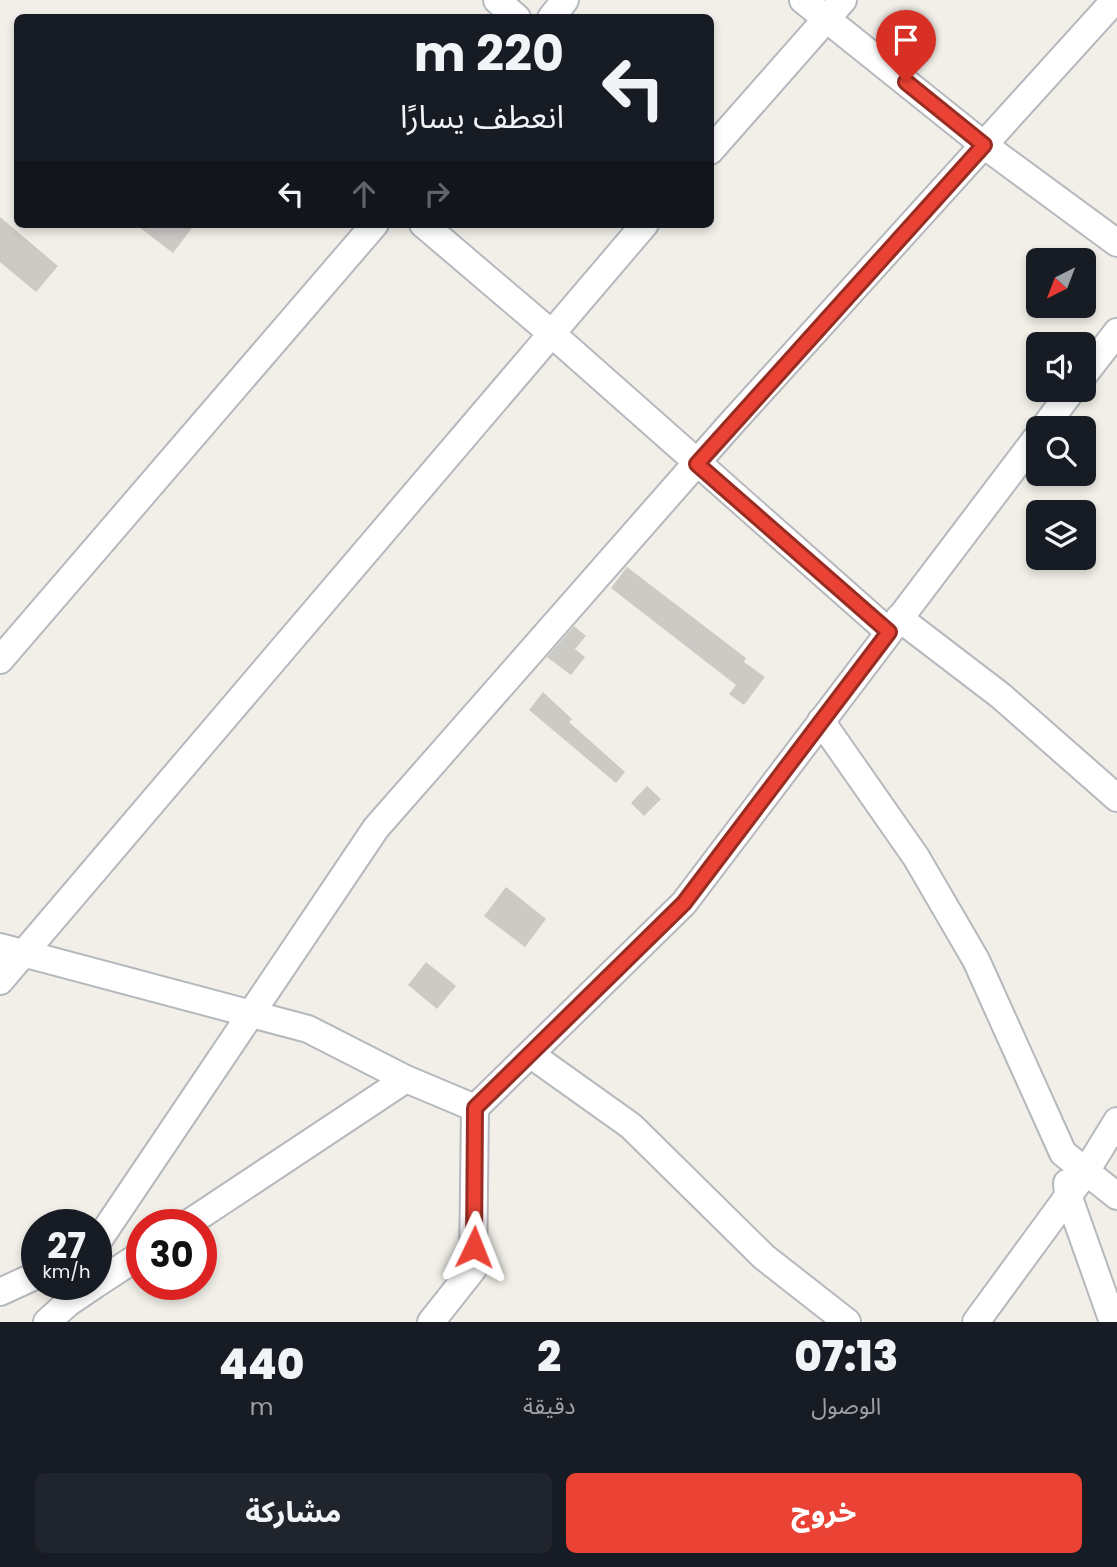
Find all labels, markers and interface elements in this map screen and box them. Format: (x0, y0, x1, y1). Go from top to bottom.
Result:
pin (876, 10, 936, 82)
text: 220 m (414, 20, 564, 88)
icon: arrive (887, 21, 925, 59)
icon: left (588, 42, 679, 133)
text: انعطف يسارًا (400, 94, 564, 139)
icon: left (272, 175, 310, 213)
icon: ahead (345, 175, 383, 213)
icon: right (418, 175, 456, 213)
north arrow (1026, 248, 1096, 318)
map controls (1026, 248, 1096, 570)
button: sound (1026, 332, 1096, 402)
button: search (1026, 416, 1096, 486)
button: layers (1026, 500, 1096, 570)
speed limit sign: 30 (126, 1209, 217, 1300)
position arrow (437, 1210, 511, 1284)
text: 27 (47, 1221, 86, 1270)
text: km/h (43, 1259, 90, 1284)
text: 2 (537, 1327, 561, 1386)
text: 07:13 (794, 1327, 898, 1386)
text: 440 (219, 1335, 304, 1394)
text: دقيقة (523, 1390, 575, 1422)
text: الوصول (811, 1390, 881, 1422)
text: m (250, 1391, 273, 1423)
button: مشاركة (35, 1473, 552, 1553)
button: خروج (566, 1473, 1082, 1553)

